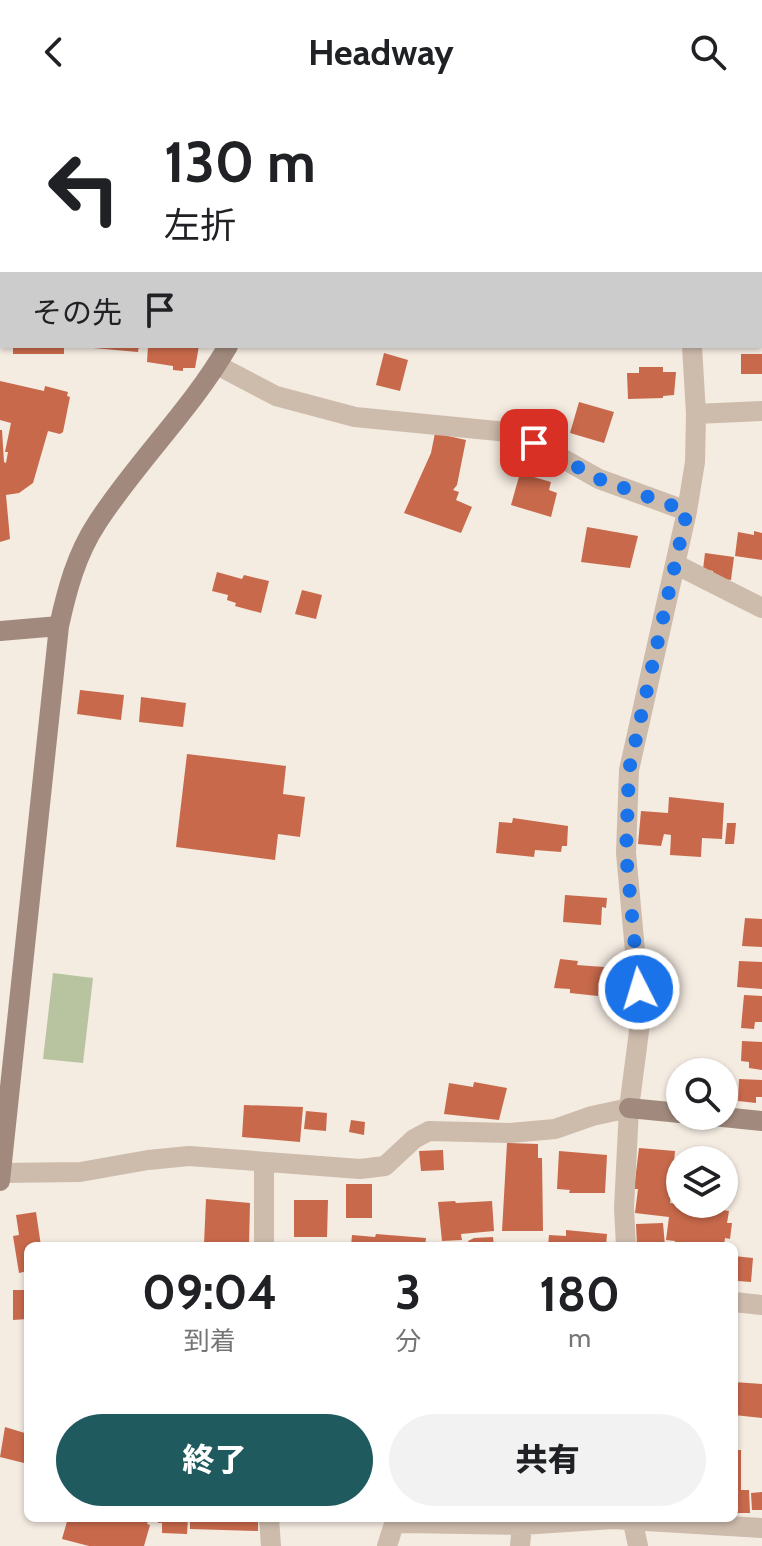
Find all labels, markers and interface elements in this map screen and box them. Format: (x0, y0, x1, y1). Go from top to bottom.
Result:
icon: back (32, 30, 76, 74)
text: Headway (308, 30, 454, 74)
icon: search (686, 30, 730, 74)
text: 130 m (164, 128, 316, 196)
icon: left (32, 136, 136, 240)
text: 左折 (164, 203, 236, 247)
icon: arrive (138, 288, 182, 332)
text: その先 (32, 294, 122, 331)
pin (500, 409, 568, 477)
icon: arrive (512, 421, 556, 465)
position arrow (597, 947, 681, 1031)
map controls (666, 1058, 738, 1218)
button: search (666, 1058, 738, 1130)
button: layers (666, 1146, 738, 1218)
text: 09:04 (142, 1263, 277, 1321)
text: 3 (395, 1263, 421, 1321)
text: 180 (539, 1265, 620, 1323)
text: m (568, 1322, 591, 1354)
text: 到着 (184, 1325, 236, 1357)
text: 分 (395, 1325, 421, 1357)
button: 終了 (56, 1414, 373, 1506)
button: 共有 (389, 1414, 706, 1506)

